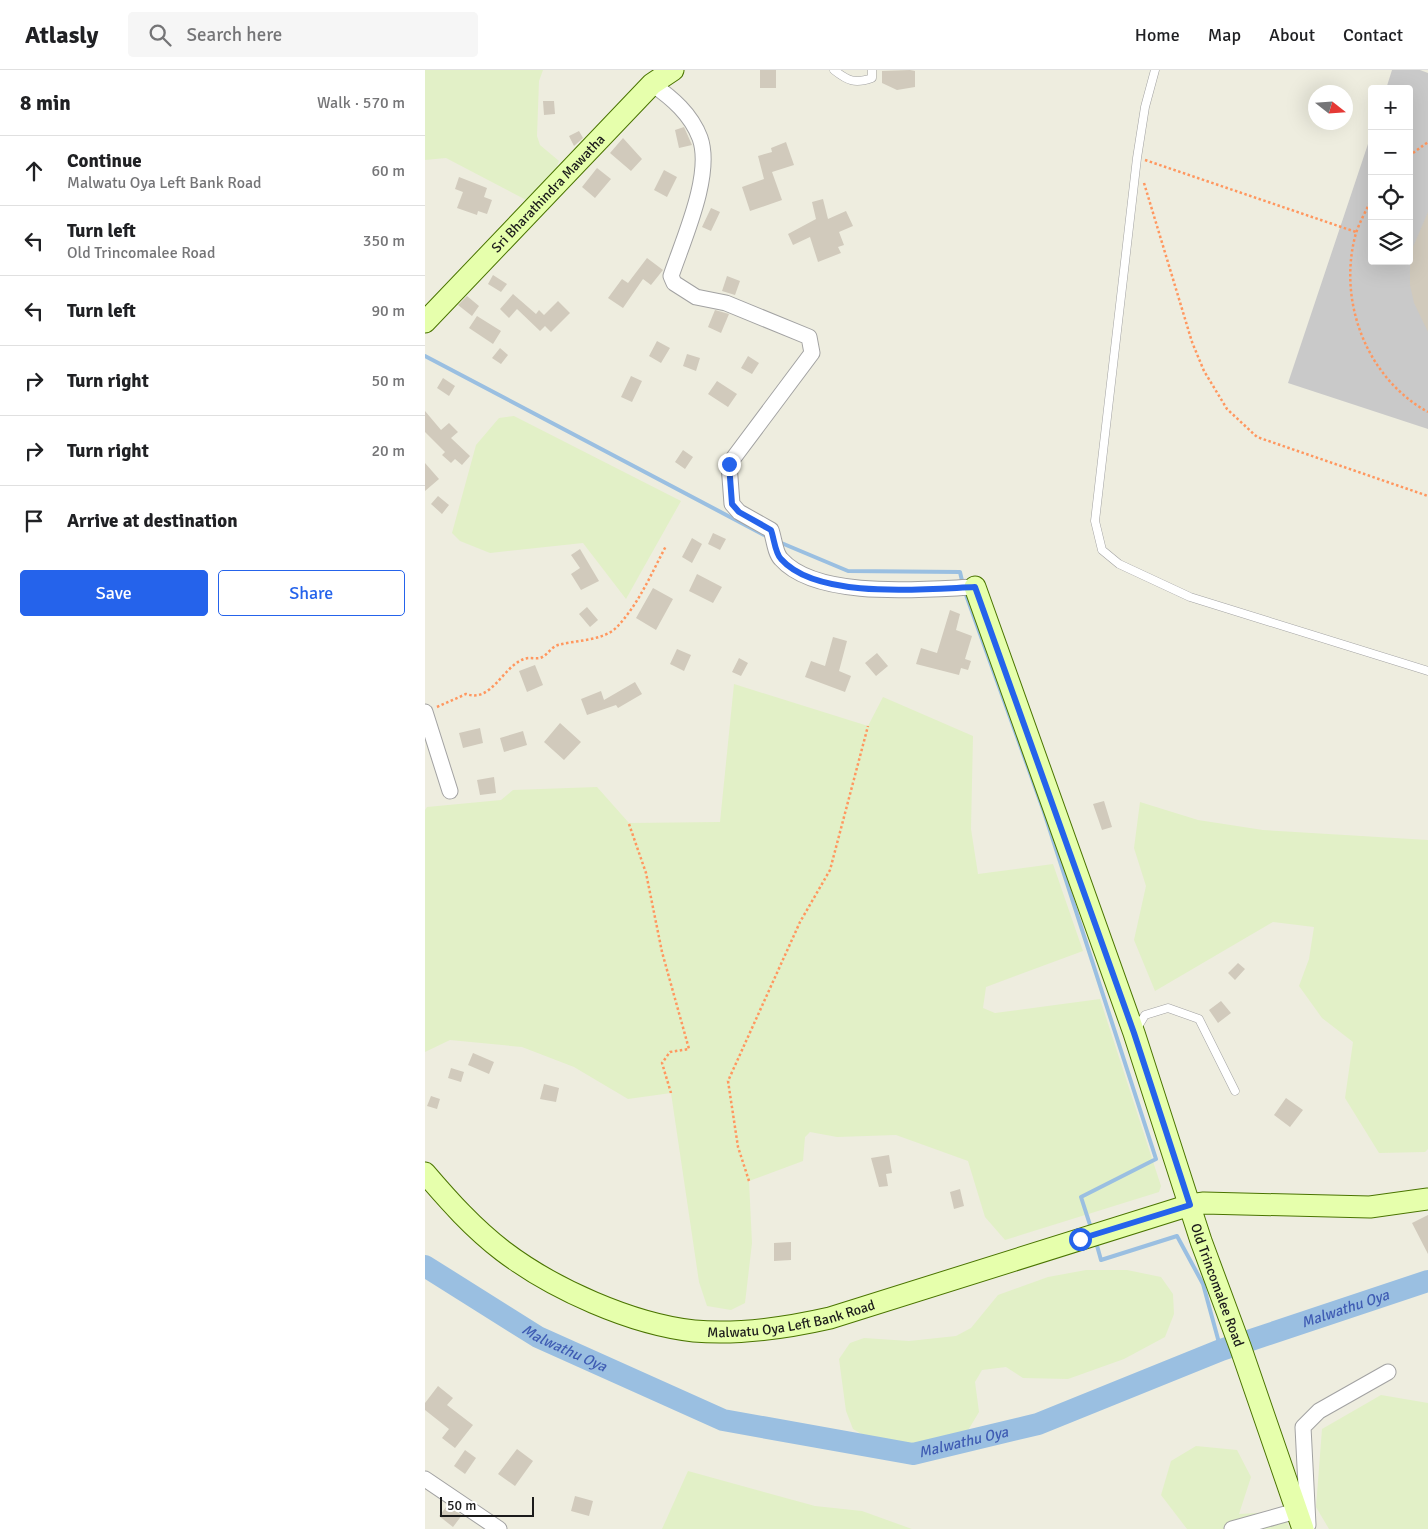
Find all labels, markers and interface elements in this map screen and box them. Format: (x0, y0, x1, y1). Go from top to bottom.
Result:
search box (128, 12, 478, 57)
text: Atlasly (25, 20, 98, 50)
icon: search (146, 21, 174, 49)
text: Search here (186, 23, 282, 47)
text: Home (1135, 24, 1180, 46)
text: Map (1208, 24, 1241, 46)
text: About (1269, 24, 1315, 46)
text: Contact (1343, 24, 1403, 46)
north arrow (1308, 85, 1353, 130)
map controls (1368, 85, 1413, 265)
button: + (1368, 85, 1413, 130)
text: 8 min (20, 90, 71, 116)
text: Walk · 570 m (317, 93, 405, 113)
button: − (1368, 130, 1413, 175)
street label: Sri Bharathindra Mawatha (488, 131, 608, 256)
text: Continue (67, 149, 142, 173)
icon: ahead (20, 157, 48, 185)
text: 60 m (371, 161, 405, 181)
text: Malwatu Oya Left Bank Road (67, 173, 262, 193)
button: locate (1368, 175, 1413, 220)
text: Turn left (67, 219, 136, 243)
button: layers (1368, 220, 1413, 265)
icon: left (20, 227, 48, 255)
text: 350 m (363, 231, 405, 251)
text: Old Trincomalee Road (67, 243, 215, 263)
icon: left (20, 297, 48, 325)
text: Turn left (67, 299, 136, 323)
text: 90 m (371, 301, 405, 321)
icon: right (20, 367, 48, 395)
text: Turn right (67, 369, 149, 393)
text: 50 m (371, 371, 405, 391)
icon: right (20, 437, 48, 465)
text: Turn right (67, 439, 149, 463)
text: 20 m (371, 441, 405, 461)
route end (718, 453, 741, 476)
icon: arrive (20, 507, 48, 535)
text: Arrive at destination (67, 509, 238, 533)
button: Save (20, 570, 208, 616)
button: Share (218, 570, 405, 616)
street label: Old Trincomalee Road (1187, 1221, 1248, 1349)
route start (1069, 1228, 1092, 1251)
water label: Malwathu Oya (1299, 1286, 1392, 1332)
street label: Malwatu Oya Left Bank Road (707, 1296, 877, 1341)
water label: Malwathu Oya (519, 1320, 610, 1376)
water label: Malwathu Oya (917, 1422, 1010, 1461)
scale bar (440, 1494, 534, 1517)
text: 50 m (447, 1497, 476, 1514)

